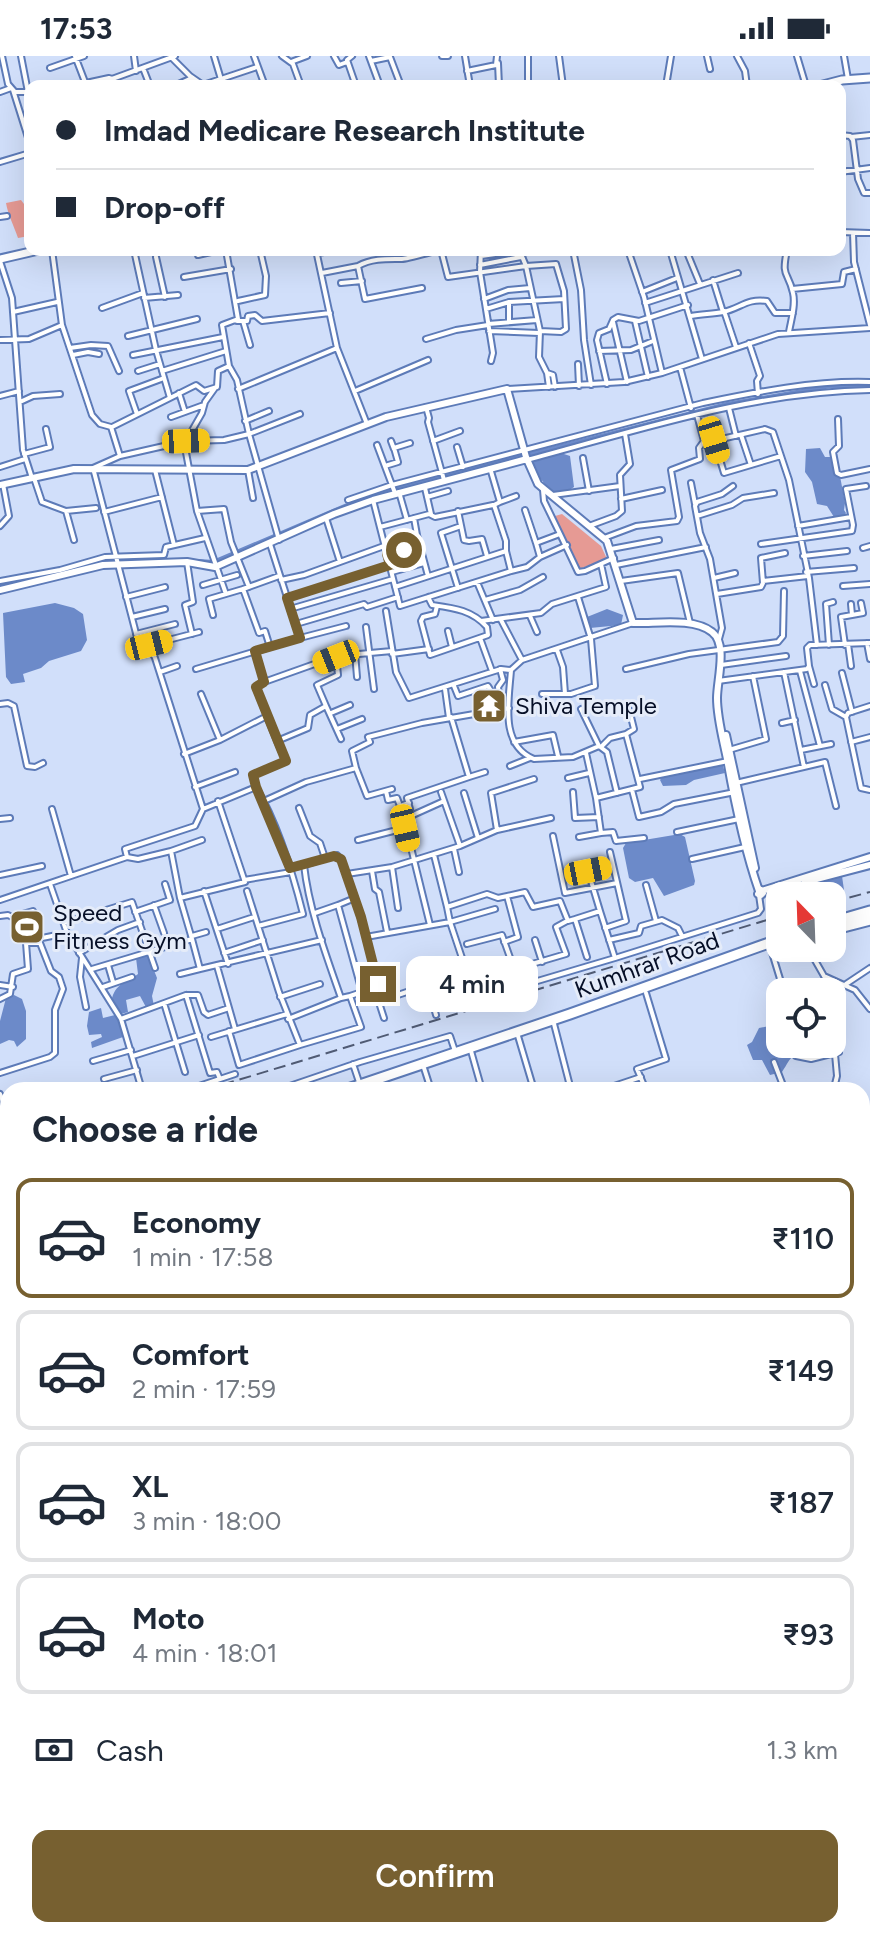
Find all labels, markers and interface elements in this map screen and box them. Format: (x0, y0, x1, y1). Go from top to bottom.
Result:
text: 17:53 (40, 10, 112, 47)
text: Imdad Medicare Research Institute (104, 112, 585, 149)
text: Drop-off (104, 189, 225, 226)
car (696, 414, 732, 466)
car (162, 428, 210, 454)
route start (386, 532, 422, 568)
car (123, 628, 175, 662)
car (309, 637, 363, 677)
temple icon: Shiva Temple (470, 687, 508, 725)
place label: Shiva Temple (515, 691, 657, 720)
car (388, 802, 422, 854)
car (562, 855, 614, 887)
north arrow (766, 882, 846, 962)
map controls (766, 882, 846, 1058)
place label: Speed Fitness Gym (53, 898, 187, 955)
sports icon: Speed Fitness Gym (8, 908, 46, 946)
street label: Kumhrar Road (571, 925, 723, 1004)
callout: 4 min (406, 956, 538, 1012)
route end (360, 966, 396, 1002)
text: 4 min (439, 968, 505, 1000)
button: locate (766, 978, 846, 1058)
text: Choose a ride (32, 1108, 258, 1151)
icon: car (36, 1202, 108, 1274)
text: Economy (132, 1204, 261, 1241)
text: ₹110 (771, 1220, 834, 1257)
text: 1 min · 17:58 (132, 1241, 273, 1273)
icon: car (36, 1334, 108, 1406)
text: Comfort (132, 1336, 250, 1373)
text: ₹149 (767, 1352, 834, 1389)
text: 2 min · 17:59 (132, 1373, 276, 1405)
icon: car (36, 1466, 108, 1538)
text: XL (132, 1468, 168, 1505)
text: ₹187 (768, 1484, 834, 1521)
text: 3 min · 18:00 (132, 1505, 281, 1537)
icon: car (36, 1598, 108, 1670)
text: Moto (132, 1600, 204, 1637)
text: ₹93 (782, 1616, 834, 1653)
text: 4 min · 18:01 (132, 1637, 277, 1669)
icon: cash (32, 1728, 76, 1772)
text: Cash (96, 1732, 164, 1769)
text: 1.3 km (767, 1734, 838, 1766)
button: Confirm (32, 1830, 838, 1922)

